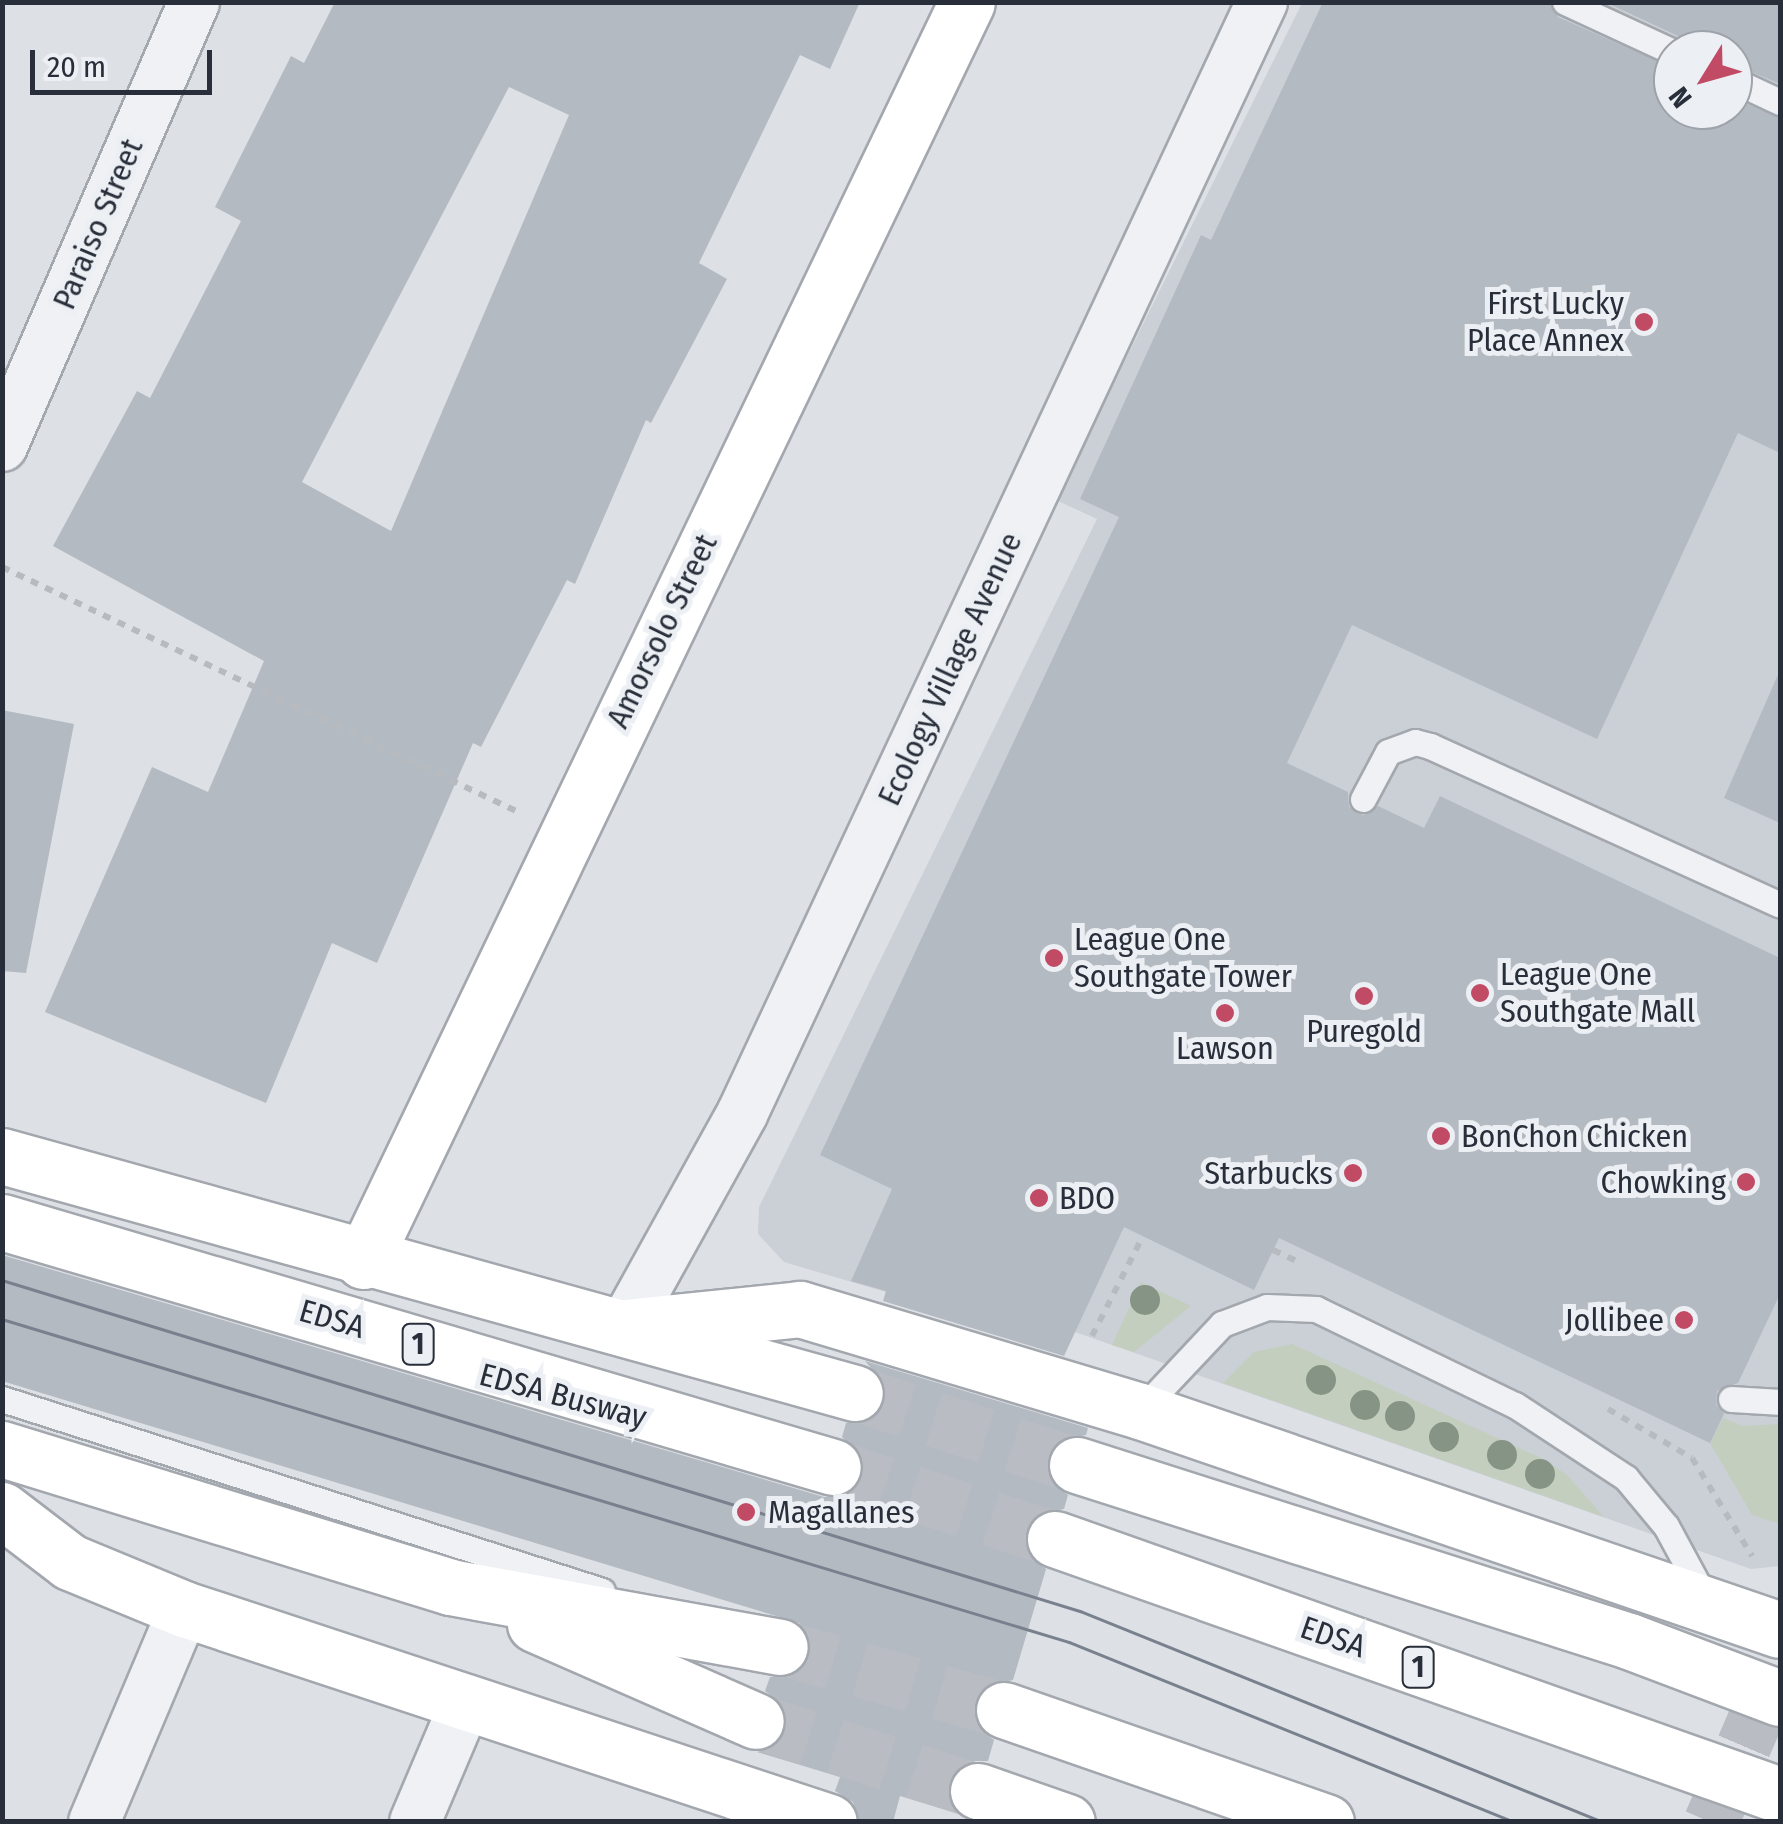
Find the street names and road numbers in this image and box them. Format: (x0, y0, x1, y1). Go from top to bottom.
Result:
street label: Paraiso Street (45, 133, 151, 315)
street label: Ecology Village Avenue (870, 526, 1030, 812)
street label: Amorsolo Street (599, 528, 725, 734)
street label: EDSA (295, 1291, 369, 1347)
road number: 1 (400, 1319, 436, 1369)
street label: EDSA Busway (475, 1355, 651, 1437)
street label: EDSA (1295, 1608, 1371, 1666)
road number: 1 (1400, 1642, 1436, 1692)

